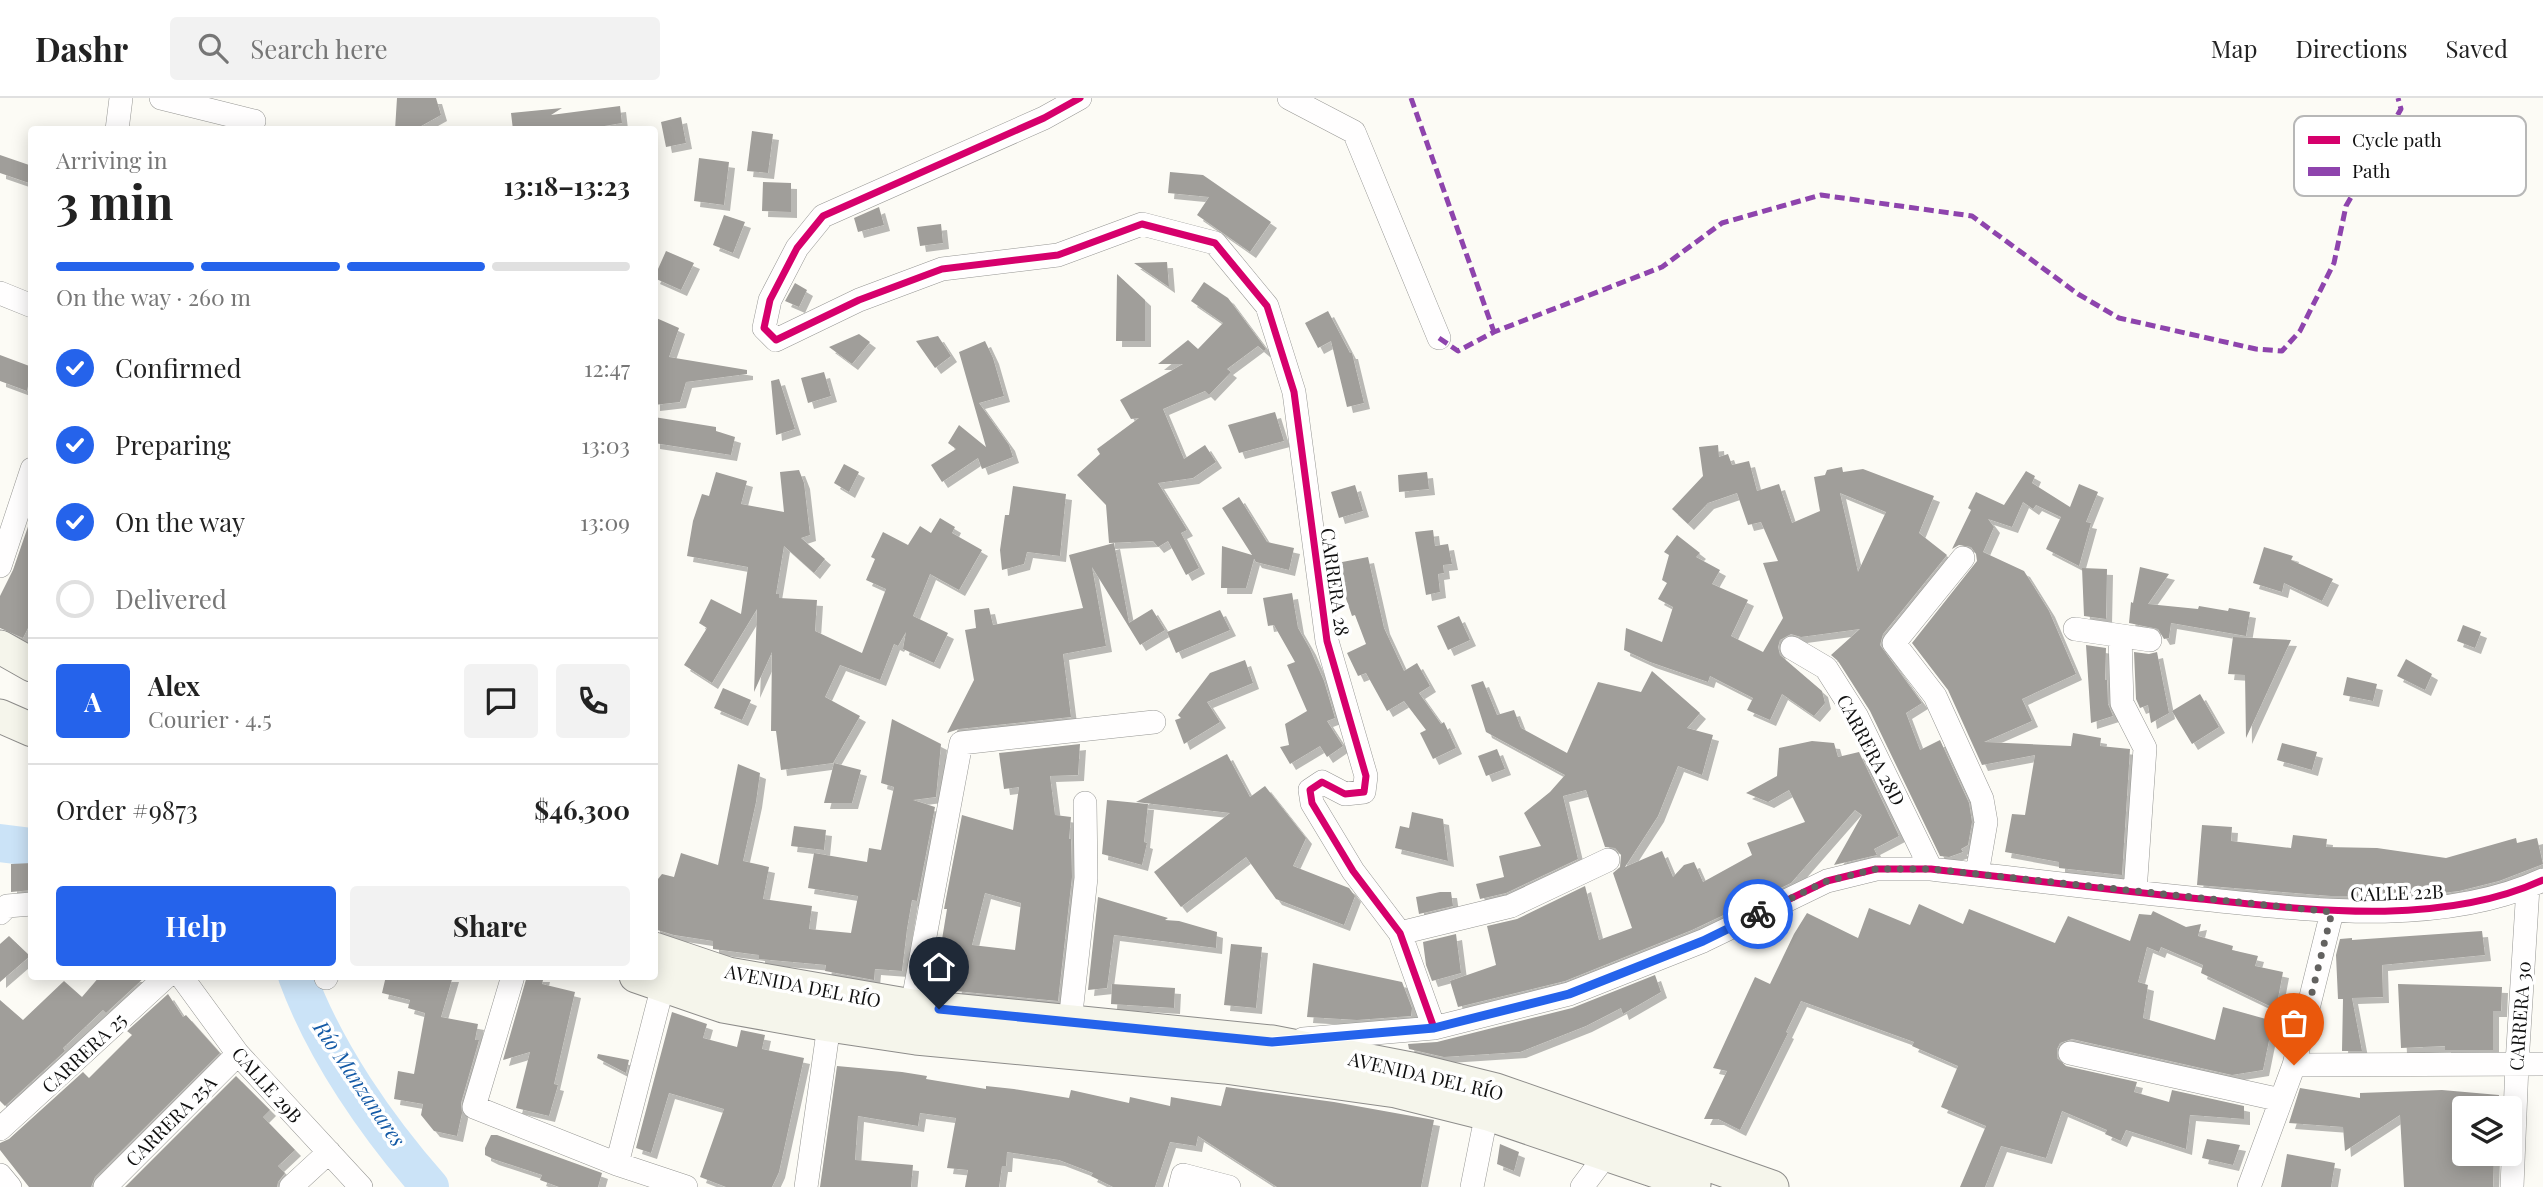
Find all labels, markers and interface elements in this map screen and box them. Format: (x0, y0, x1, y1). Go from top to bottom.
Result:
search box (170, 17, 660, 80)
text: Dashr (35, 26, 128, 70)
icon: search (194, 29, 232, 67)
text: Search here (250, 31, 388, 66)
text: Map (2211, 32, 2257, 64)
text: Directions (2295, 32, 2408, 64)
text: Saved (2446, 32, 2508, 64)
legend (2294, 116, 2526, 196)
text: Cycle path (2352, 126, 2442, 152)
text: Arriving in (56, 144, 168, 175)
text: Path (2352, 157, 2390, 183)
text: 13:18–13:23 (504, 168, 630, 203)
text: 3 min (56, 170, 173, 232)
text: On the way · 260 m (56, 281, 251, 312)
icon: check (56, 349, 94, 387)
text: Confirmed (115, 350, 242, 385)
text: 12:47 (584, 352, 630, 383)
icon: check (56, 426, 94, 464)
text: Preparing (115, 427, 231, 462)
text: 13:03 (581, 429, 630, 460)
icon: check (56, 503, 94, 541)
text: On the way (115, 504, 245, 539)
text: 13:09 (580, 506, 630, 537)
street label: CARRERA 28 (1316, 526, 1356, 638)
text: Delivered (115, 581, 227, 616)
button: chat (464, 664, 538, 738)
button: phone (556, 664, 630, 738)
text: Alex (148, 668, 200, 703)
text: A (84, 684, 102, 719)
street label: CARRERA 28D (1832, 689, 1912, 810)
text: Courier · 4.5 (148, 703, 272, 734)
text: Order #9873 (56, 792, 198, 827)
text: $46,300 (534, 792, 630, 827)
street label: CALLE 22B (2350, 877, 2444, 907)
courier (1723, 879, 1793, 949)
button: Help (56, 886, 336, 966)
button: Share (350, 886, 630, 966)
icon: bike (1739, 895, 1777, 933)
pin (909, 937, 969, 1009)
icon: home (920, 948, 958, 986)
street label: AVENIDA DEL RÍO (722, 957, 883, 1013)
street label: CARRERA 30 (2502, 960, 2536, 1072)
pin (2264, 993, 2324, 1065)
icon: bag (2275, 1004, 2313, 1042)
street label: CARRERA 25 (35, 1006, 131, 1098)
water label: Río Manzanares (308, 1014, 413, 1151)
street label: CALLE 29B (227, 1041, 309, 1128)
street label: AVENIDA DEL RÍO (1345, 1044, 1506, 1105)
street label: CARRERA 25A (119, 1068, 222, 1171)
map controls (2452, 1096, 2522, 1166)
button: layers (2452, 1096, 2522, 1166)

